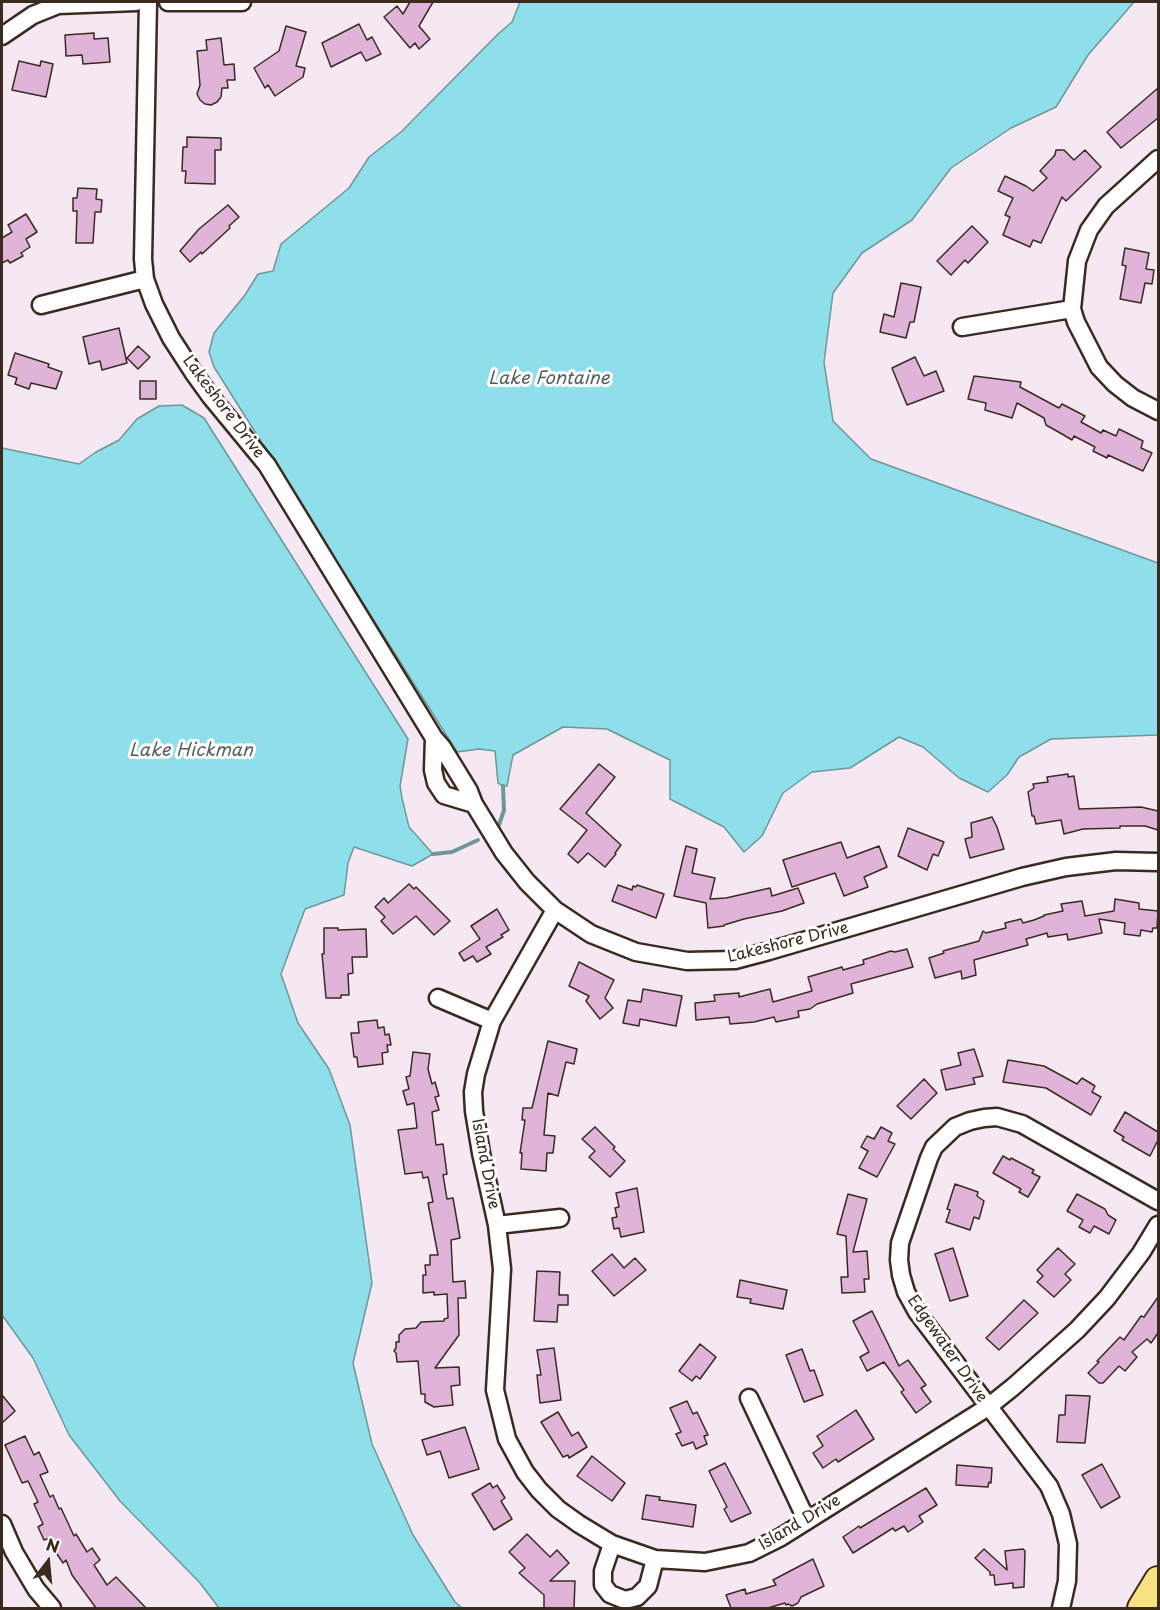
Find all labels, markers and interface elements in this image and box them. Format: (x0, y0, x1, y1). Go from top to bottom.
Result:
street label: Lakeshore Drive (178, 352, 268, 462)
water label: Lake Fontaine (488, 368, 610, 390)
water label: Lake Hickman (129, 740, 253, 762)
street label: Lakeshore Drive (726, 919, 850, 967)
street label: Island Drive (467, 1117, 503, 1211)
street label: Edgewater Drive (903, 1292, 991, 1406)
street label: Island Drive (756, 1491, 844, 1555)
text: N (44, 1531, 62, 1558)
north arrow (18, 1532, 78, 1592)

